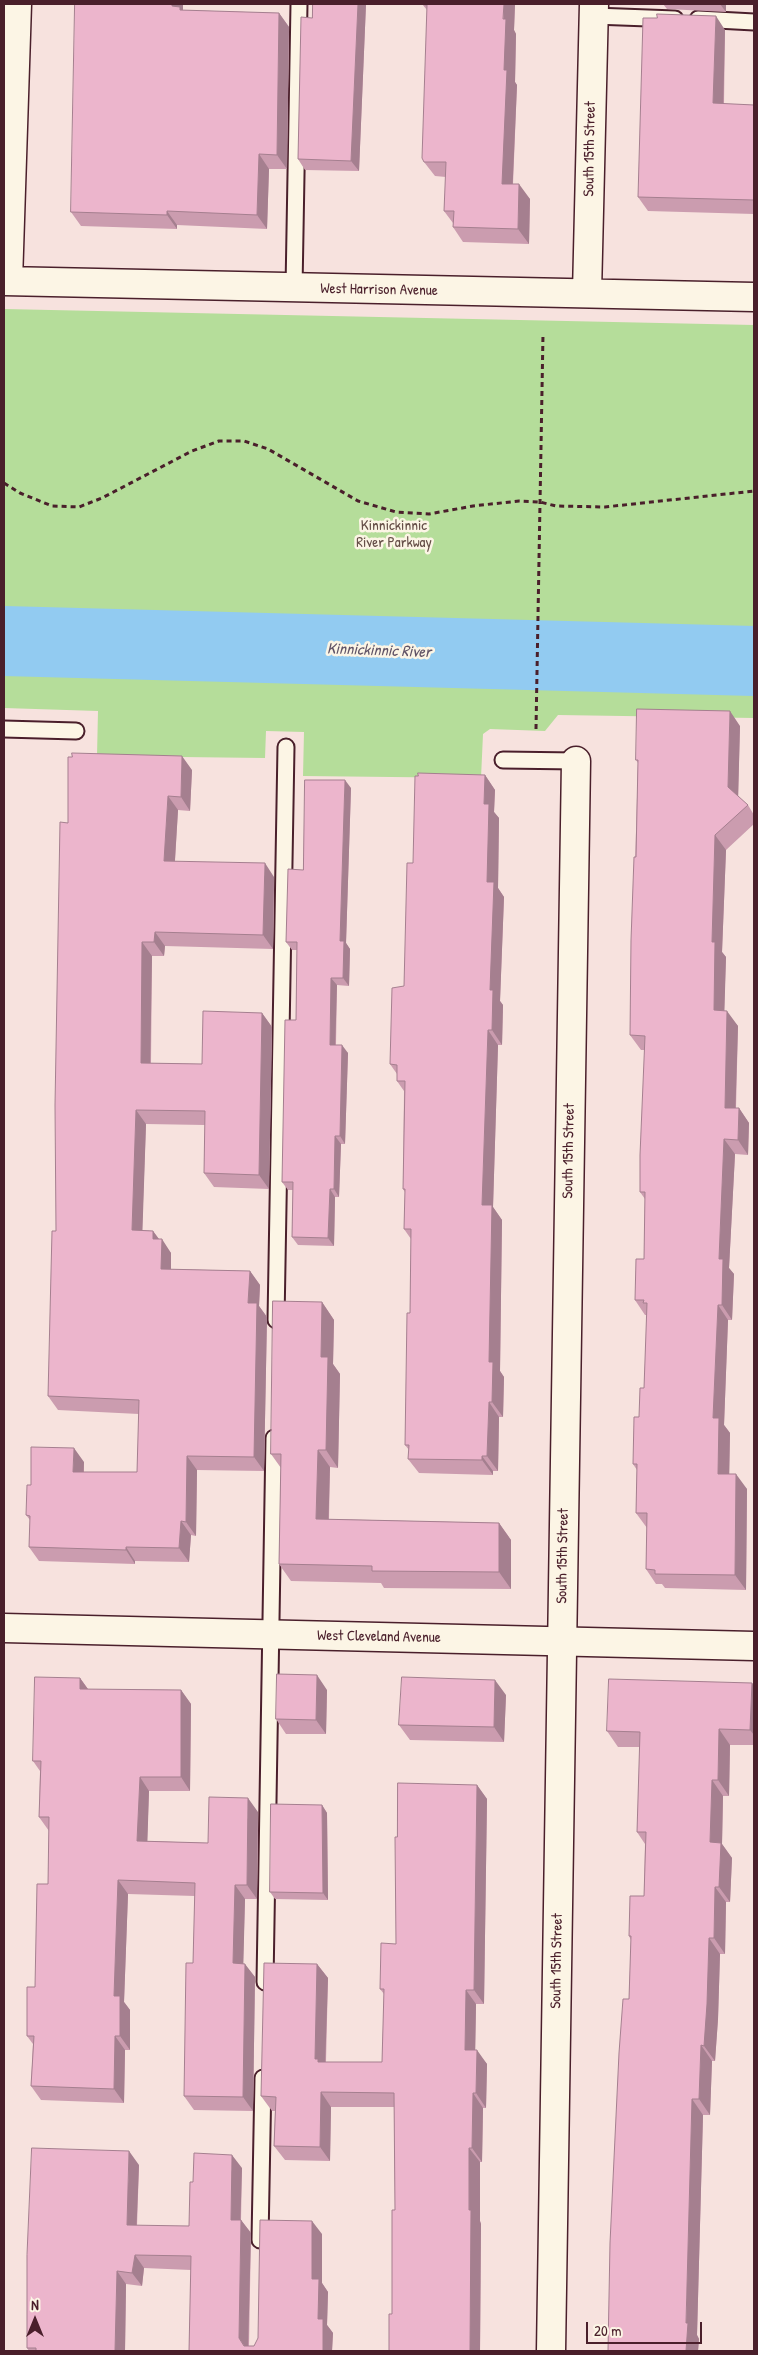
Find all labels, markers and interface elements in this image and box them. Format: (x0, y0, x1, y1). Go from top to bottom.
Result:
street label: South 15th Street (580, 101, 600, 197)
street label: West Harrison Avenue (320, 280, 438, 300)
park label: Kinnickinnic River Parkway (356, 517, 432, 552)
water label: Kinnickinnic River (327, 640, 431, 662)
street label: South 15th Street (559, 1103, 579, 1199)
street label: South 15th Street (553, 1508, 573, 1604)
street label: West Cleveland Avenue (317, 1627, 441, 1647)
street label: South 15th Street (547, 1913, 567, 2009)
north arrow (10, 2295, 60, 2345)
text: N (31, 2295, 39, 2314)
scale bar (588, 2312, 704, 2344)
text: 20 m (594, 2320, 621, 2341)

